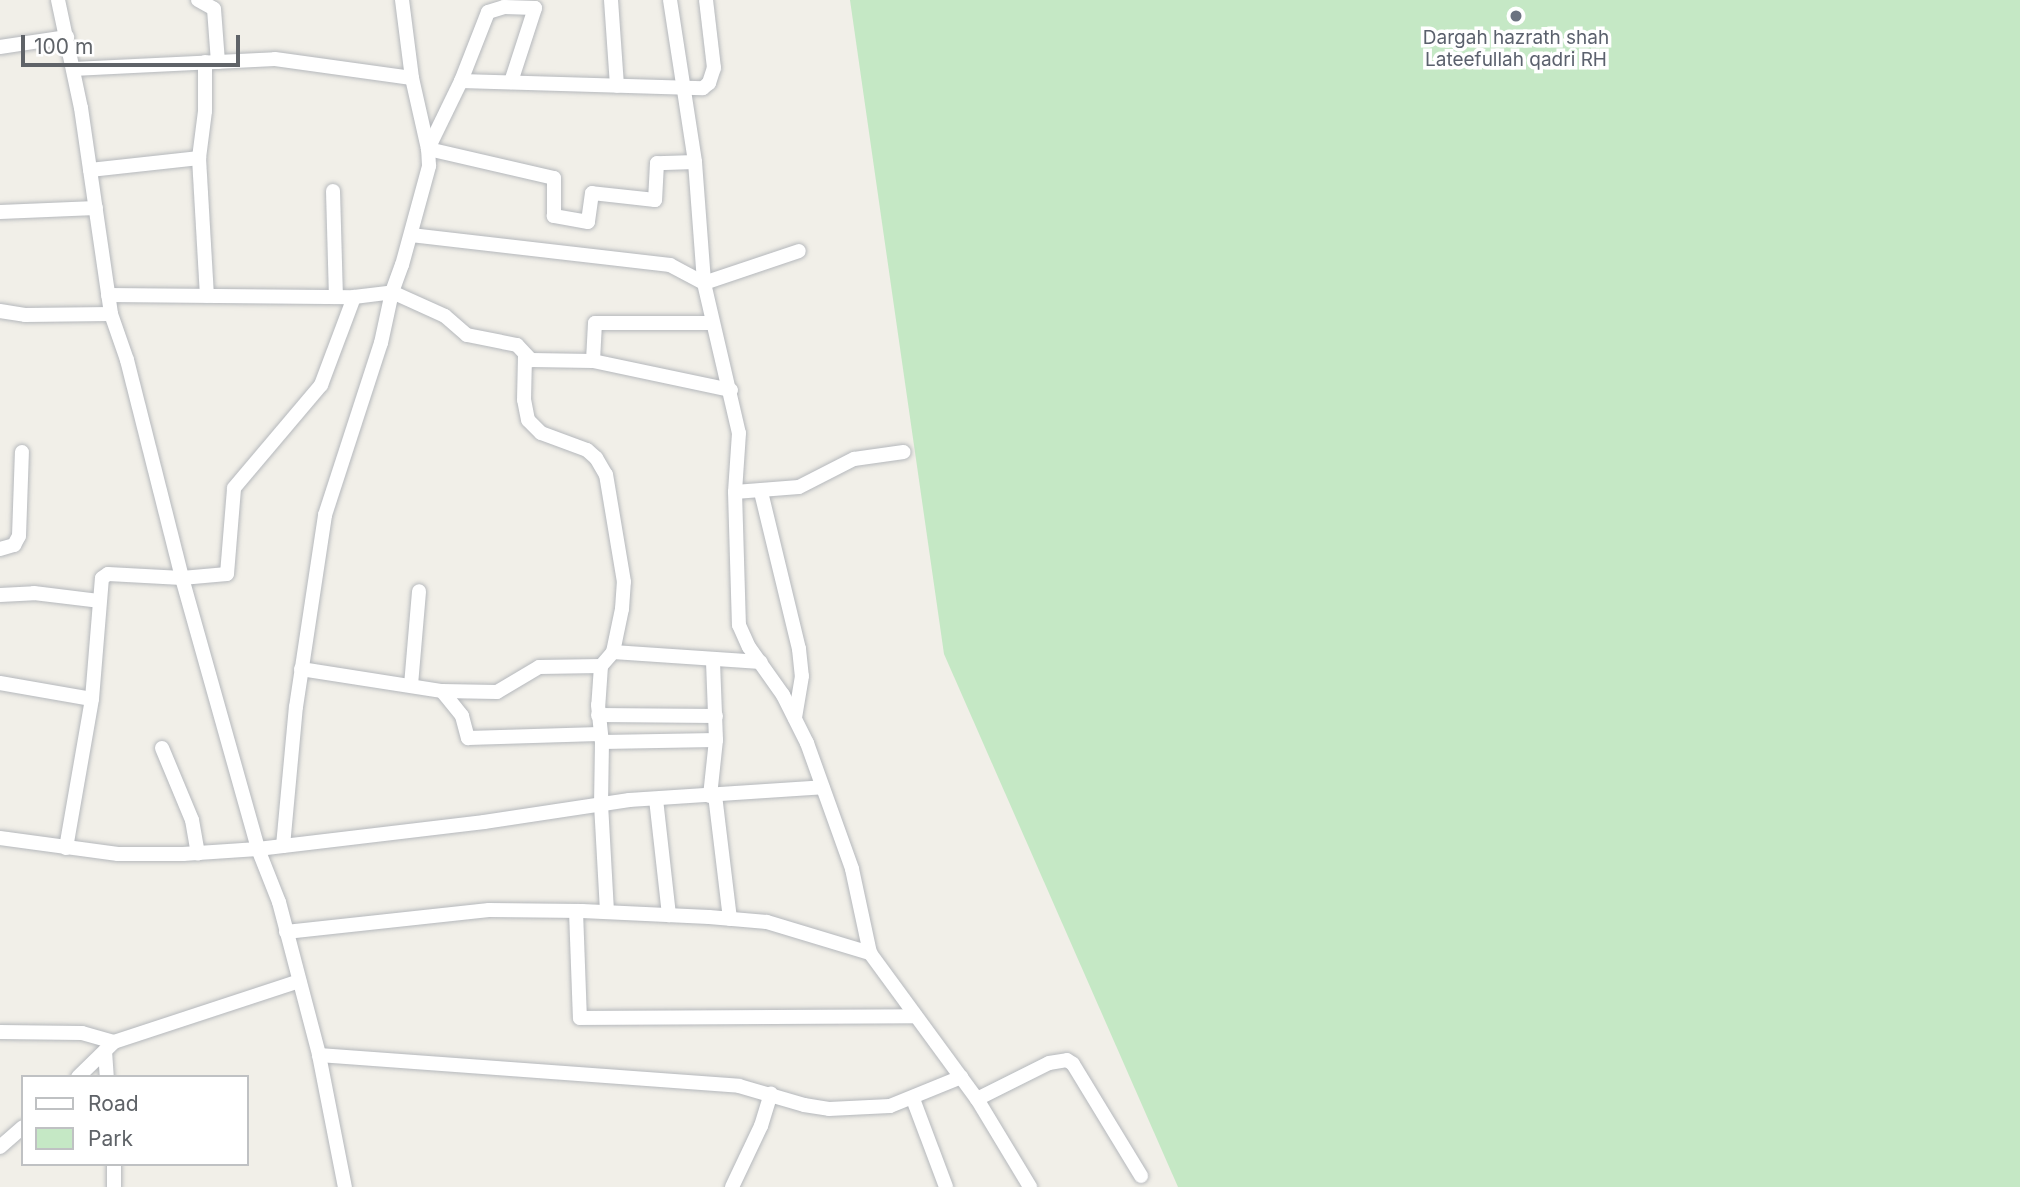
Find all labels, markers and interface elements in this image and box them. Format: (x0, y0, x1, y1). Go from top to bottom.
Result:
marker: Dargah hazrath shah Lateefullah qadri RH (1508, 8, 1524, 24)
scale bar (24, 21, 243, 65)
place label: Dargah hazrath shah Lateefullah qadri RH (1423, 27, 1609, 71)
text: 100 m (34, 34, 93, 59)
legend (21, 1075, 248, 1166)
text: Road (88, 1091, 139, 1116)
text: Park (88, 1126, 133, 1151)

